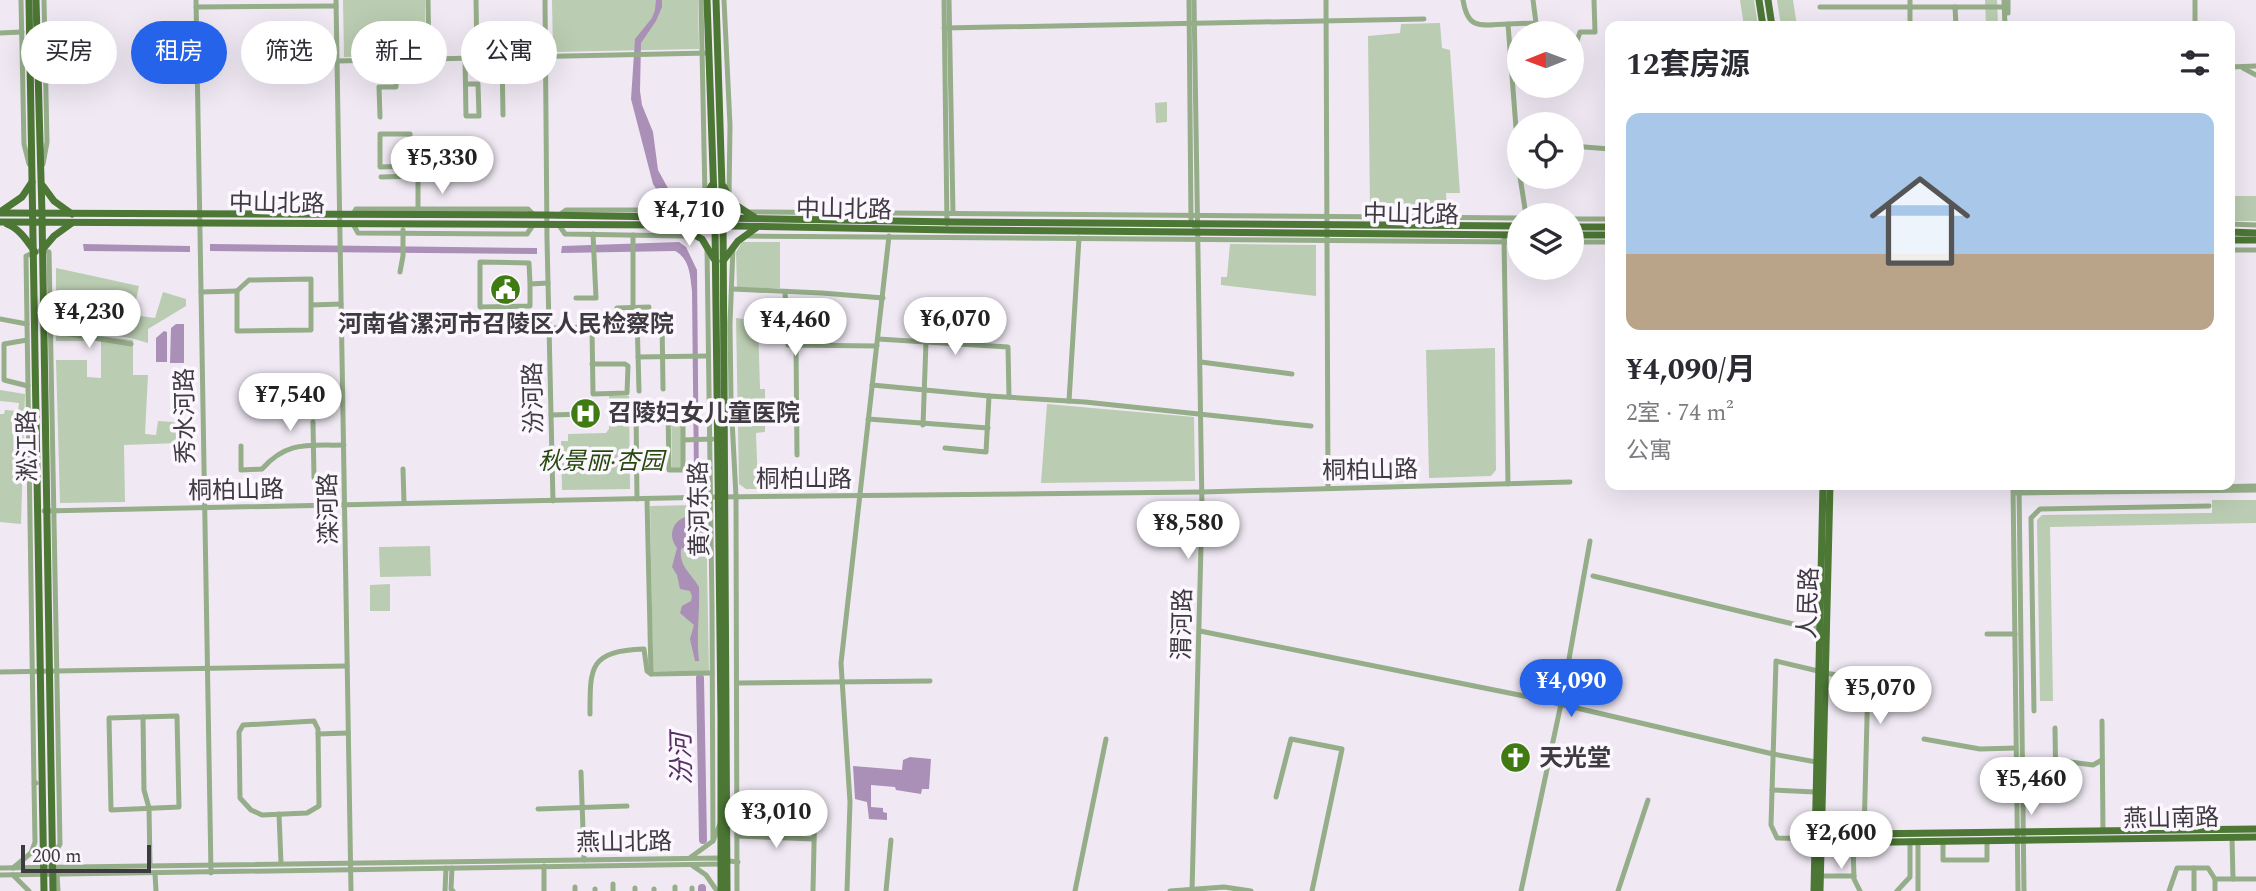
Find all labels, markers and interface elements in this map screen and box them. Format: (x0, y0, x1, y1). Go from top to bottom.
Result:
chip: 买房 (21, 21, 117, 84)
chip: 租房 (131, 21, 227, 84)
chip: 筛选 (241, 21, 337, 84)
chip: 新上 (351, 21, 447, 84)
chip: 公寓 (461, 21, 557, 84)
north arrow (1507, 21, 1584, 98)
map controls (1507, 21, 1584, 280)
text: 12套房源 (1626, 42, 1750, 88)
icon: filters (2176, 44, 2214, 82)
button: locate (1507, 112, 1584, 189)
pin: ¥5,330 (385, 136, 499, 196)
text: ¥5,330 (407, 141, 477, 176)
icon: home (1857, 158, 1983, 284)
street label: 中山北路 (229, 185, 325, 223)
pin: ¥4,710 (632, 188, 746, 248)
street label: 中山北路 (796, 191, 892, 229)
text: ¥4,710 (654, 193, 724, 228)
street label: 中山北路 (1363, 196, 1459, 234)
button: layers (1507, 203, 1584, 280)
public building icon: 河南省漯河市召陵区人民检察院 (489, 273, 523, 307)
pin: ¥4,230 (32, 290, 146, 350)
text: ¥4,230 (54, 295, 124, 330)
pin: ¥4,460 (738, 298, 852, 358)
pin: ¥6,070 (898, 298, 1012, 357)
text: ¥6,070 (920, 302, 990, 337)
text: ¥4,460 (760, 303, 830, 338)
place label: 河南省漯河市召陵区人民检察院 (338, 307, 674, 343)
text: ¥4,090/月 (1626, 347, 1756, 393)
street label: 汾河路 (515, 362, 553, 434)
street label: 秀水河路 (167, 368, 205, 464)
pin: ¥7,540 (233, 374, 347, 433)
text: ¥7,540 (255, 378, 325, 413)
hospital icon: 召陵妇女儿童医院 (568, 396, 602, 430)
place label: 召陵妇女儿童医院 (608, 396, 800, 432)
text: 2室 · 74 m² (1626, 396, 1734, 431)
street label: 淞江路 (9, 410, 47, 482)
text: 公寓 (1626, 434, 1672, 469)
park label: 秋景丽·杏园 (538, 444, 667, 480)
street label: 桐柏山路 (1322, 452, 1418, 490)
street label: 黄河东路 (681, 461, 719, 557)
street label: 桐柏山路 (756, 462, 852, 498)
street label: 桐柏山路 (188, 472, 284, 510)
street label: 滦河路 (310, 473, 348, 545)
pin: ¥8,580 (1131, 502, 1245, 561)
text: ¥8,580 (1153, 506, 1223, 541)
street label: 人民路 (1790, 566, 1828, 640)
street label: 渭河路 (1164, 588, 1202, 660)
pin: ¥4,090 (1514, 660, 1628, 719)
text: ¥4,090 (1536, 664, 1606, 699)
pin: ¥5,070 (1823, 666, 1937, 726)
text: ¥5,070 (1845, 671, 1915, 706)
water label: 汾河 (661, 728, 702, 785)
church icon: 天光堂 (1499, 741, 1533, 775)
place label: 天光堂 (1539, 741, 1611, 777)
pin: ¥5,460 (1974, 758, 2088, 817)
text: ¥5,460 (1996, 762, 2066, 797)
pin: ¥3,010 (719, 790, 833, 850)
text: ¥3,010 (741, 795, 811, 830)
street label: 燕山南路 (2123, 800, 2219, 838)
pin: ¥2,600 (1784, 812, 1898, 871)
text: ¥2,600 (1806, 816, 1876, 851)
street label: 燕山北路 (576, 824, 672, 862)
scale bar (21, 842, 150, 874)
text: 200 m (32, 842, 82, 871)

